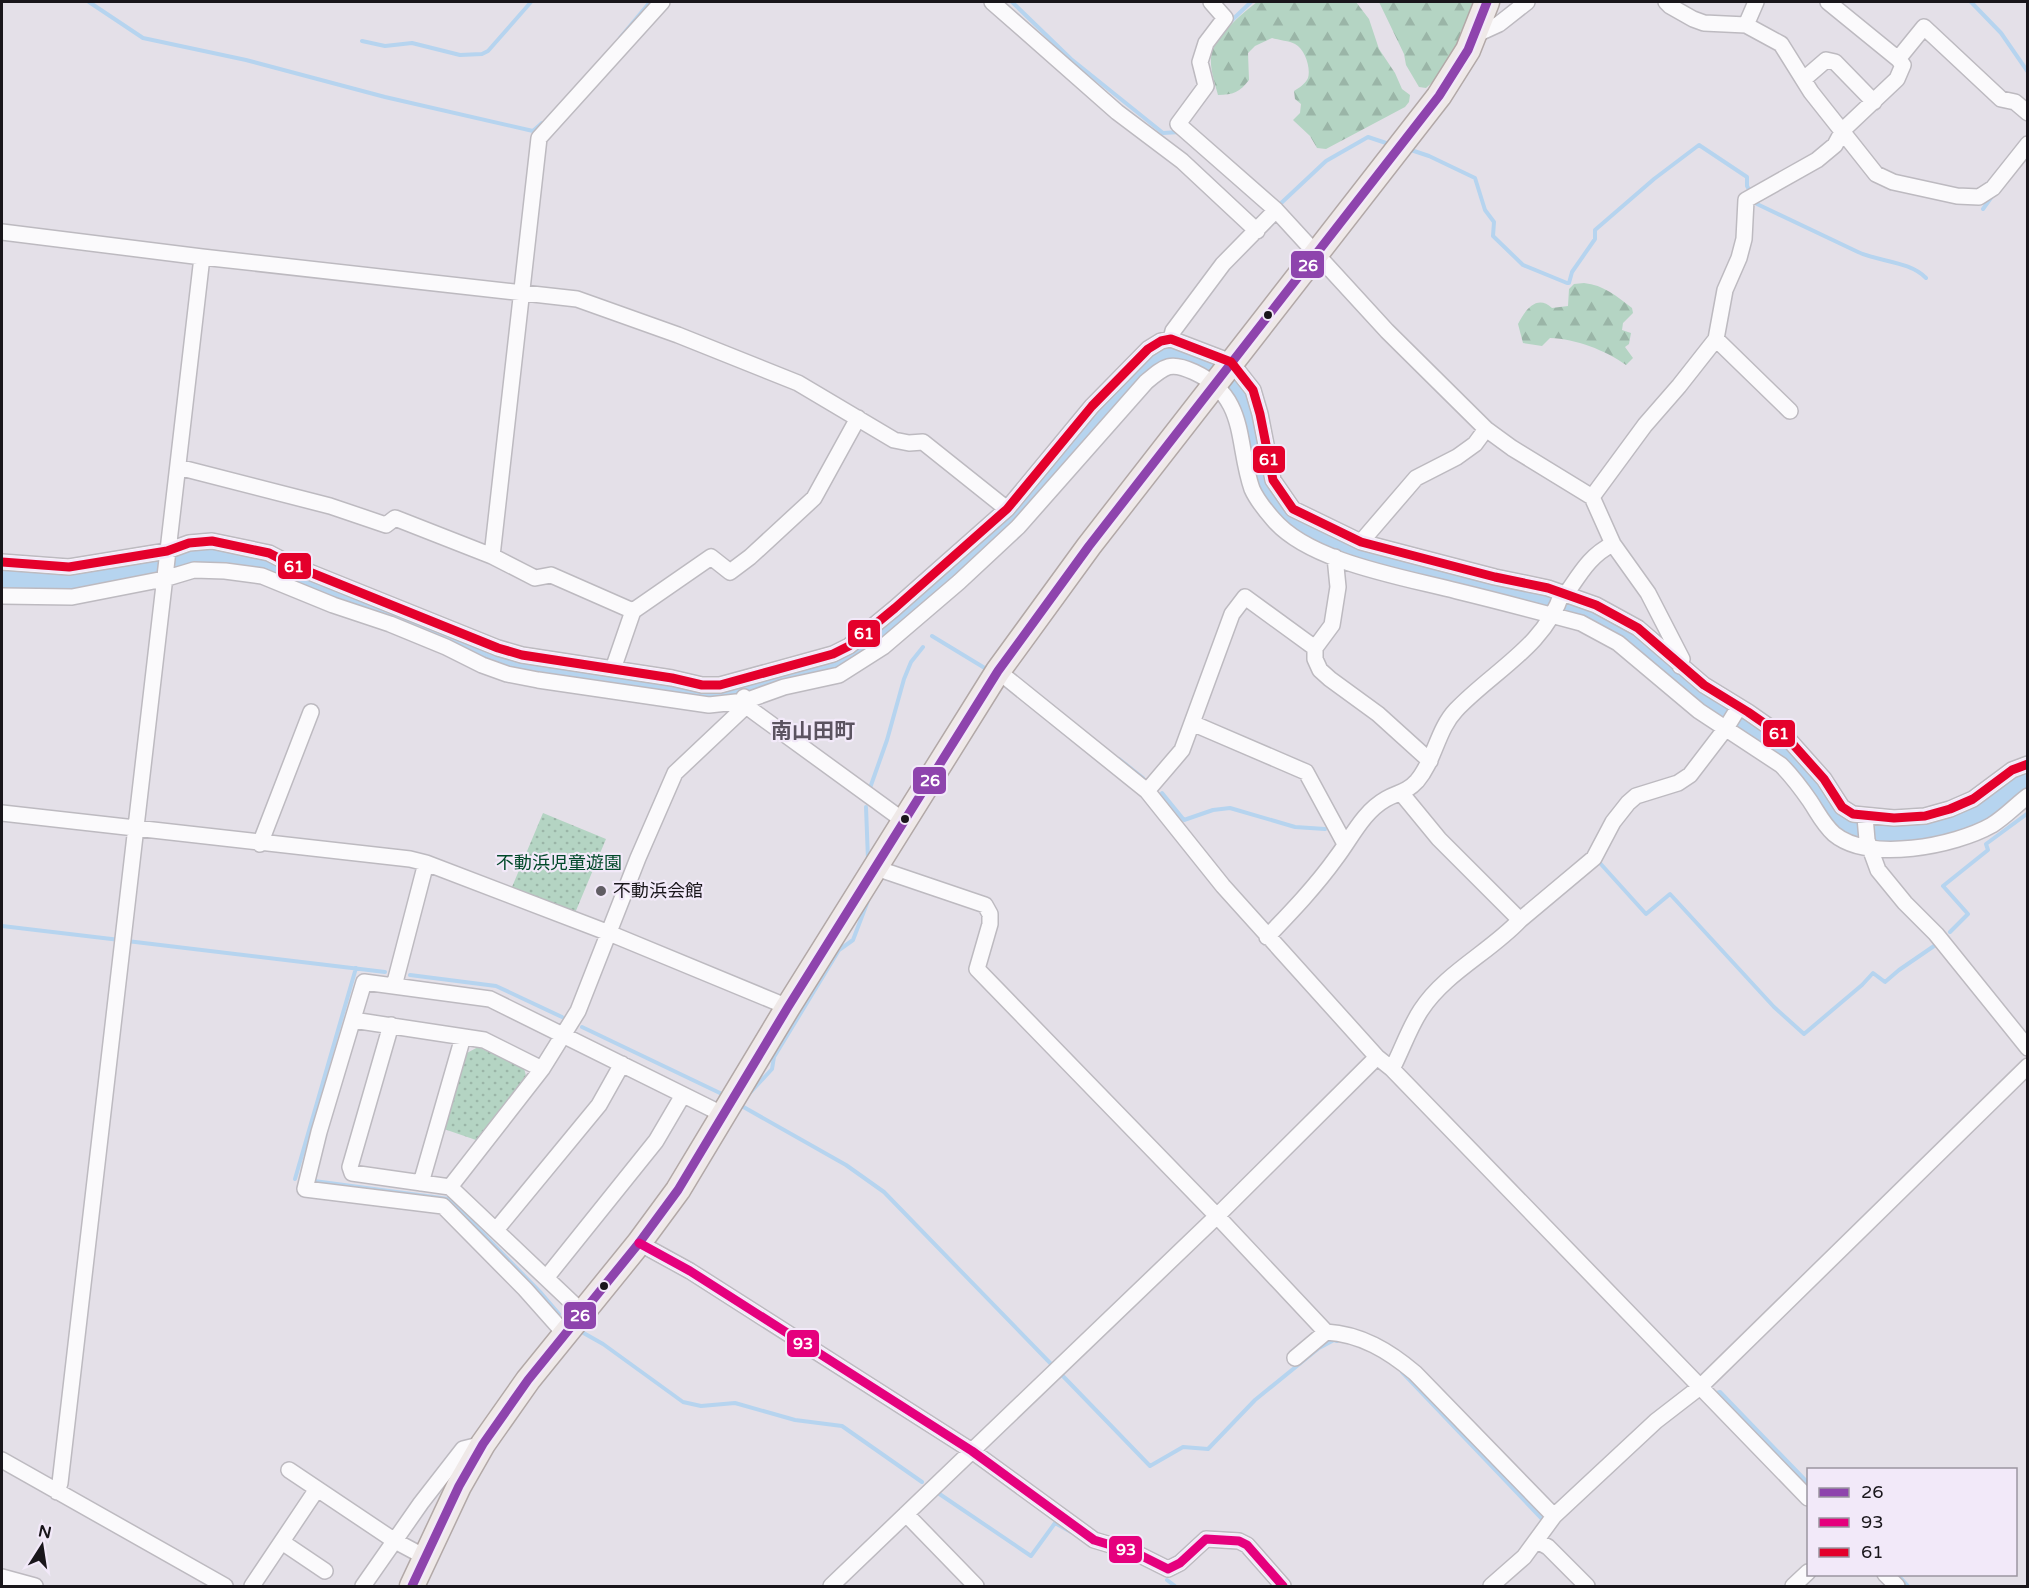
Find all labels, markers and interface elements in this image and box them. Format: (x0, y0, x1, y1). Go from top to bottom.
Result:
line badge: 26 (1290, 250, 1325, 279)
text: 26 (1298, 256, 1318, 276)
unlabelled marker (1262, 309, 1274, 321)
line badge: 61 (1252, 445, 1286, 474)
text: 61 (1259, 450, 1279, 470)
line badge: 61 (277, 552, 312, 580)
text: 61 (284, 557, 304, 577)
line badge: 61 (847, 619, 881, 648)
text: 61 (854, 624, 874, 644)
district label: 南山田町 (771, 719, 855, 744)
line badge: 61 (1762, 719, 1796, 748)
text: 61 (1769, 724, 1789, 744)
line badge: 26 (912, 766, 947, 795)
text: 26 (920, 771, 940, 791)
unlabelled marker (899, 813, 911, 825)
park label: 不動浜児童遊園 (496, 852, 622, 874)
place label: 不動浜会館 (613, 880, 703, 902)
marker: 不動浜会館 (594, 884, 608, 898)
unlabelled marker (598, 1280, 610, 1292)
line badge: 26 (563, 1301, 597, 1330)
text: 26 (570, 1306, 590, 1326)
line badge: 93 (786, 1329, 820, 1358)
text: 93 (793, 1334, 813, 1354)
legend (1807, 1468, 2017, 1576)
text: 26 (1861, 1481, 1884, 1503)
text: 93 (1861, 1511, 1884, 1533)
north arrow (12, 1516, 72, 1576)
text: N (37, 1521, 53, 1543)
line badge: 93 (1108, 1535, 1143, 1564)
text: 93 (1116, 1540, 1136, 1560)
text: 61 (1861, 1541, 1884, 1563)

